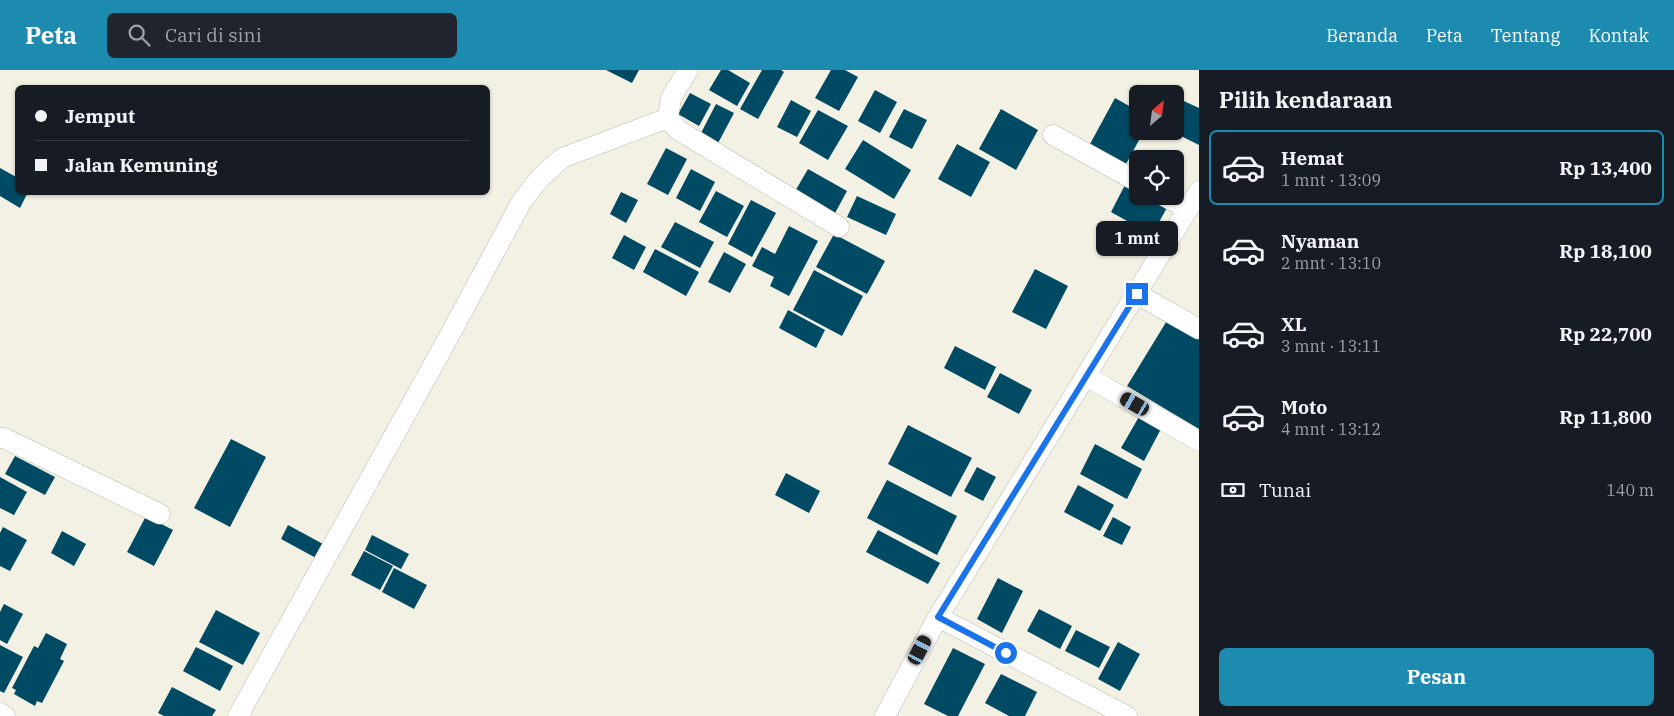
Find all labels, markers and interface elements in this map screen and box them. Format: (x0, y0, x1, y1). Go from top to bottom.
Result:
search box (107, 13, 457, 58)
text: Peta (25, 19, 77, 51)
icon: search (125, 21, 153, 49)
text: Cari di sini (165, 23, 262, 47)
text: Beranda (1326, 24, 1398, 47)
text: Peta (1426, 24, 1463, 47)
text: Tentang (1491, 24, 1560, 47)
text: Kontak (1588, 24, 1649, 47)
north arrow (1129, 85, 1184, 140)
map controls (1129, 85, 1184, 205)
text: Pilih kendaraan (1219, 85, 1393, 114)
text: Jemput (65, 104, 135, 128)
icon: car (1221, 145, 1266, 190)
text: Hemat (1281, 146, 1344, 170)
button: locate (1129, 150, 1184, 205)
text: Jalan Kemuning (65, 153, 218, 177)
text: Rp 13,400 (1559, 156, 1652, 180)
text: 1 mnt · 13:09 (1281, 170, 1381, 190)
callout: 1 mnt (1096, 222, 1178, 256)
text: 1 mnt (1114, 228, 1160, 248)
icon: car (1221, 228, 1266, 273)
text: Nyaman (1281, 229, 1359, 253)
text: Rp 18,100 (1559, 239, 1652, 263)
text: 2 mnt · 13:10 (1281, 253, 1381, 273)
route end (1126, 283, 1148, 305)
icon: car (1221, 311, 1266, 356)
text: XL (1281, 312, 1307, 336)
text: Rp 22,700 (1559, 322, 1652, 346)
text: 3 mnt · 13:11 (1281, 336, 1381, 356)
car (1118, 390, 1151, 418)
icon: car (1221, 394, 1266, 439)
text: Moto (1281, 395, 1327, 419)
text: Rp 11,800 (1559, 405, 1652, 429)
text: 4 mnt · 13:12 (1281, 419, 1381, 439)
icon: cash (1219, 476, 1247, 504)
text: Tunai (1259, 478, 1311, 502)
text: 140 m (1606, 480, 1654, 500)
car (906, 633, 933, 667)
route start (995, 642, 1017, 664)
button: Pesan (1219, 648, 1654, 706)

